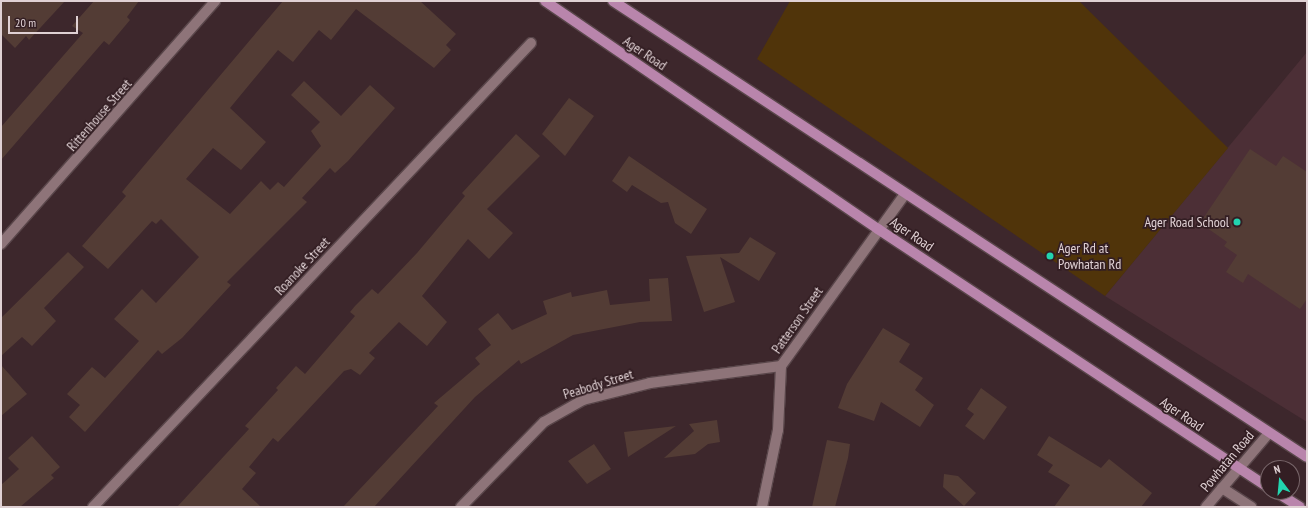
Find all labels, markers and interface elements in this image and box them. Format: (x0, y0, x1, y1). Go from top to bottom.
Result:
scale bar (10, 8, 80, 34)
text: 20 m (15, 15, 36, 30)
street label: Ager Road (620, 32, 670, 74)
street label: Rittenhouse Street (63, 76, 135, 154)
street label: Ager Road (887, 213, 937, 255)
place label: Ager Road School (1145, 214, 1229, 230)
marker: Ager Road School (1232, 217, 1242, 227)
street label: Roanoke Street (271, 234, 333, 298)
place label: Ager Rd at Powhatan Rd (1058, 240, 1121, 272)
marker: Ager Rd at Powhatan Rd (1045, 251, 1055, 261)
street label: Patterson Street (768, 283, 826, 357)
street label: Peabody Street (561, 365, 635, 403)
street label: Ager Road (1157, 393, 1207, 435)
street label: Powhatan Road (1197, 427, 1257, 495)
north arrow (1260, 460, 1300, 500)
text: N (1272, 462, 1282, 477)

